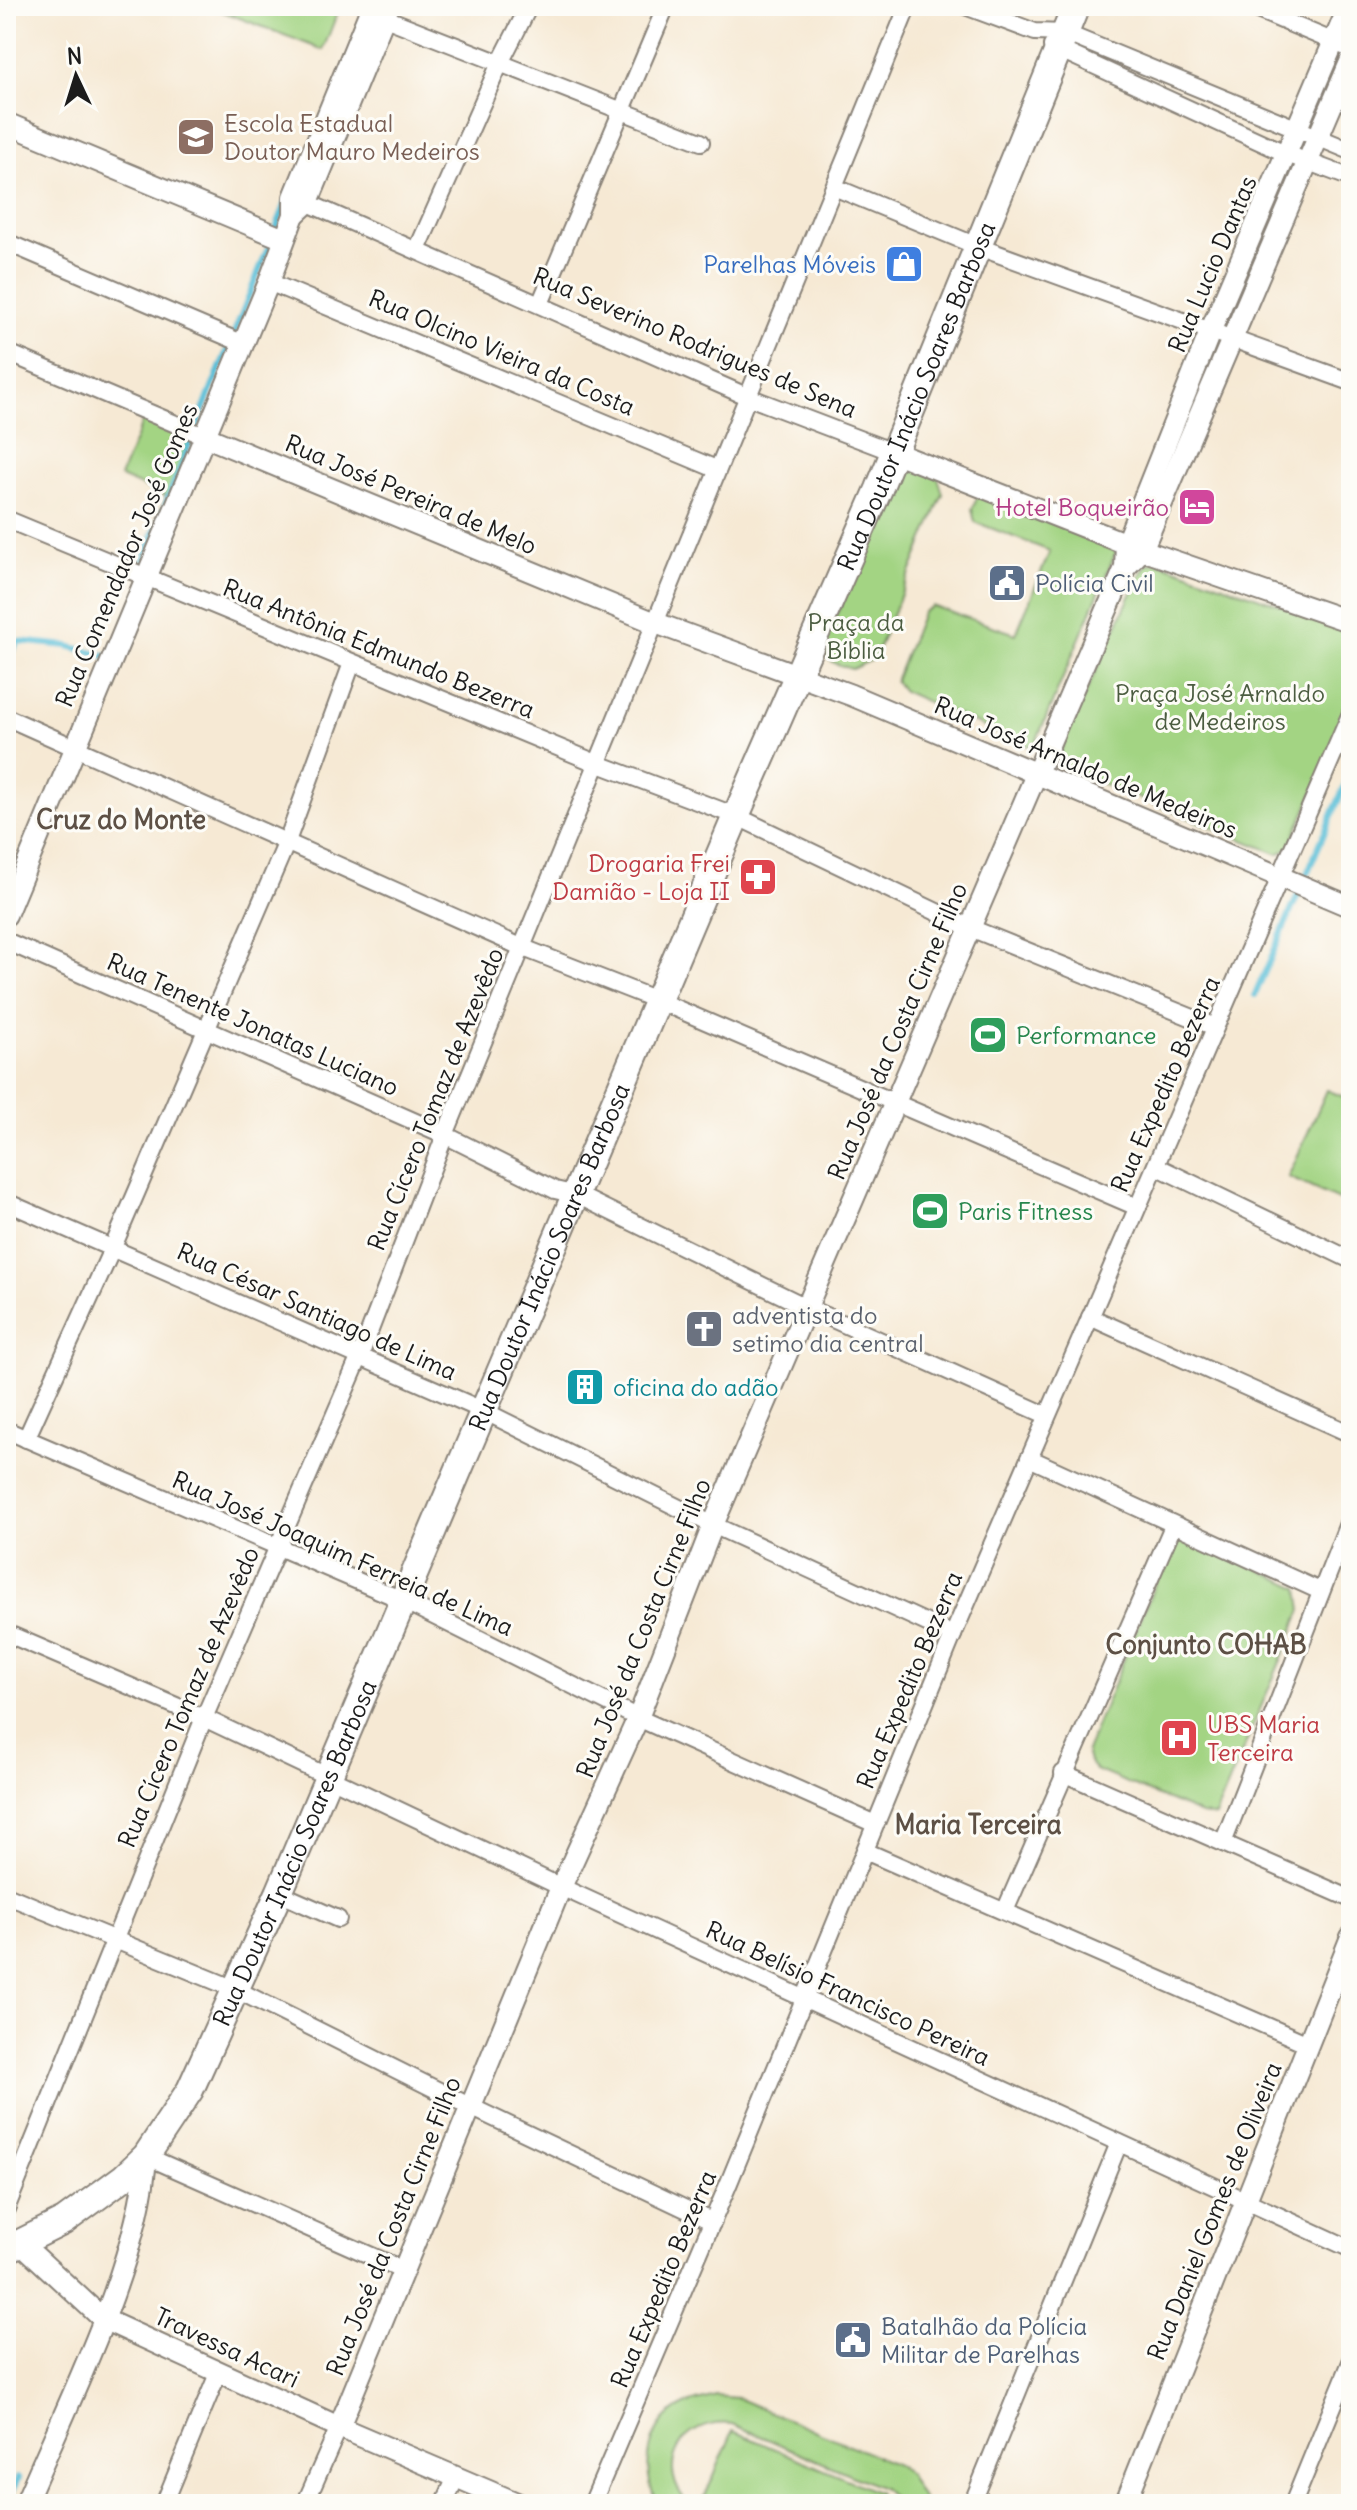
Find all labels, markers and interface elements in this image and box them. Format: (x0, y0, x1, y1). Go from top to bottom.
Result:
north arrow (36, 36, 116, 116)
text: N (66, 42, 83, 71)
place label: Escola Estadual Doutor Mauro Medeiros (224, 108, 480, 166)
school or university icon: Escola Estadual Doutor Mauro Medeiros (175, 116, 217, 158)
street label: Rua Lucio Dantas (1161, 171, 1263, 357)
street label: Rua Doutor Inácio Soares Barbosa (830, 217, 1001, 575)
shop icon: Parelhas Móveis (883, 243, 925, 285)
place label: Parelhas Móveis (703, 249, 876, 279)
street label: Rua Severino Rodrigues de Sena (529, 260, 861, 424)
street label: Rua Olcino Vieira da Costa (364, 282, 640, 422)
street label: Rua Comendador José Gomes (48, 399, 204, 711)
street label: Rua José Pereira de Melo (281, 427, 541, 561)
hotel icon: Hotel Boqueirão (1176, 486, 1218, 528)
place label: Hotel Boqueirão (995, 492, 1169, 522)
public building icon: Polícia Civil (986, 562, 1028, 604)
place label: Polícia Civil (1035, 568, 1154, 598)
street label: Rua Antônia Edmundo Bezerra (219, 572, 539, 724)
park label: Praça da Bíblia (808, 607, 904, 665)
park label: Praça José Arnaldo de Medeiros (1115, 678, 1325, 736)
street label: Rua José Arnaldo de Medeiros (930, 689, 1242, 845)
district label: Cruz do Monte (36, 803, 206, 836)
place label: Drogaria Frei Damião - Loja II (552, 848, 730, 906)
pharmacy icon: Drogaria Frei Damião - Loja II (737, 856, 779, 898)
street label: Rua José da Costa Cirne Filho (821, 878, 973, 1184)
street label: Rua Cícero Tomaz de Azevêdo (360, 943, 510, 1255)
street label: Rua Tenente Jonatas Luciano (102, 946, 404, 1102)
street label: Rua Expedito Bezerra (1104, 971, 1226, 1197)
sports icon: Performance (967, 1014, 1009, 1056)
place label: Performance (1016, 1020, 1156, 1050)
street label: Rua Doutor Inácio Soares Barbosa (462, 1079, 636, 1435)
sports icon: Paris Fitness (909, 1190, 951, 1232)
place label: Paris Fitness (958, 1196, 1093, 1226)
street label: Rua César Santiago de Lima (173, 1236, 461, 1386)
place label: adventista do setimo dia central (732, 1300, 924, 1358)
church icon: adventista do setimo dia central (683, 1308, 725, 1350)
building icon: oficina do adão (564, 1366, 606, 1408)
place label: oficina do adão (613, 1372, 779, 1402)
street label: Rua José Joaquim Ferreia de Lima (168, 1464, 518, 1642)
street label: Rua José da Costa Cirne Filho (569, 1474, 717, 1782)
street label: Rua Cícero Tomaz de Azevêdo (111, 1542, 265, 1852)
street label: Rua Expedito Bezerra (850, 1567, 968, 1793)
district label: Conjunto COHAB (1105, 1628, 1307, 1661)
street label: Rua Doutor Inácio Soares Barbosa (206, 1675, 383, 2031)
place label: UBS Maria Terceira (1207, 1709, 1320, 1767)
hospital icon: UBS Maria Terceira (1158, 1717, 1200, 1759)
district label: Maria Terceira (894, 1808, 1062, 1841)
street label: Rua Belísio Francisco Pereira (701, 1914, 995, 2072)
street label: Rua Daniel Gomes de Oliveira (1140, 2057, 1288, 2365)
street label: Rua José da Costa Cirne Filho (319, 2072, 467, 2380)
street label: Rua Expedito Bezerra (604, 2166, 722, 2392)
street label: Travessa Acari (150, 2300, 304, 2394)
place label: Batalhão da Polícia Militar de Parelhas (881, 2311, 1087, 2369)
public building icon: Batalhão da Polícia Militar de Parelhas (832, 2319, 874, 2361)

